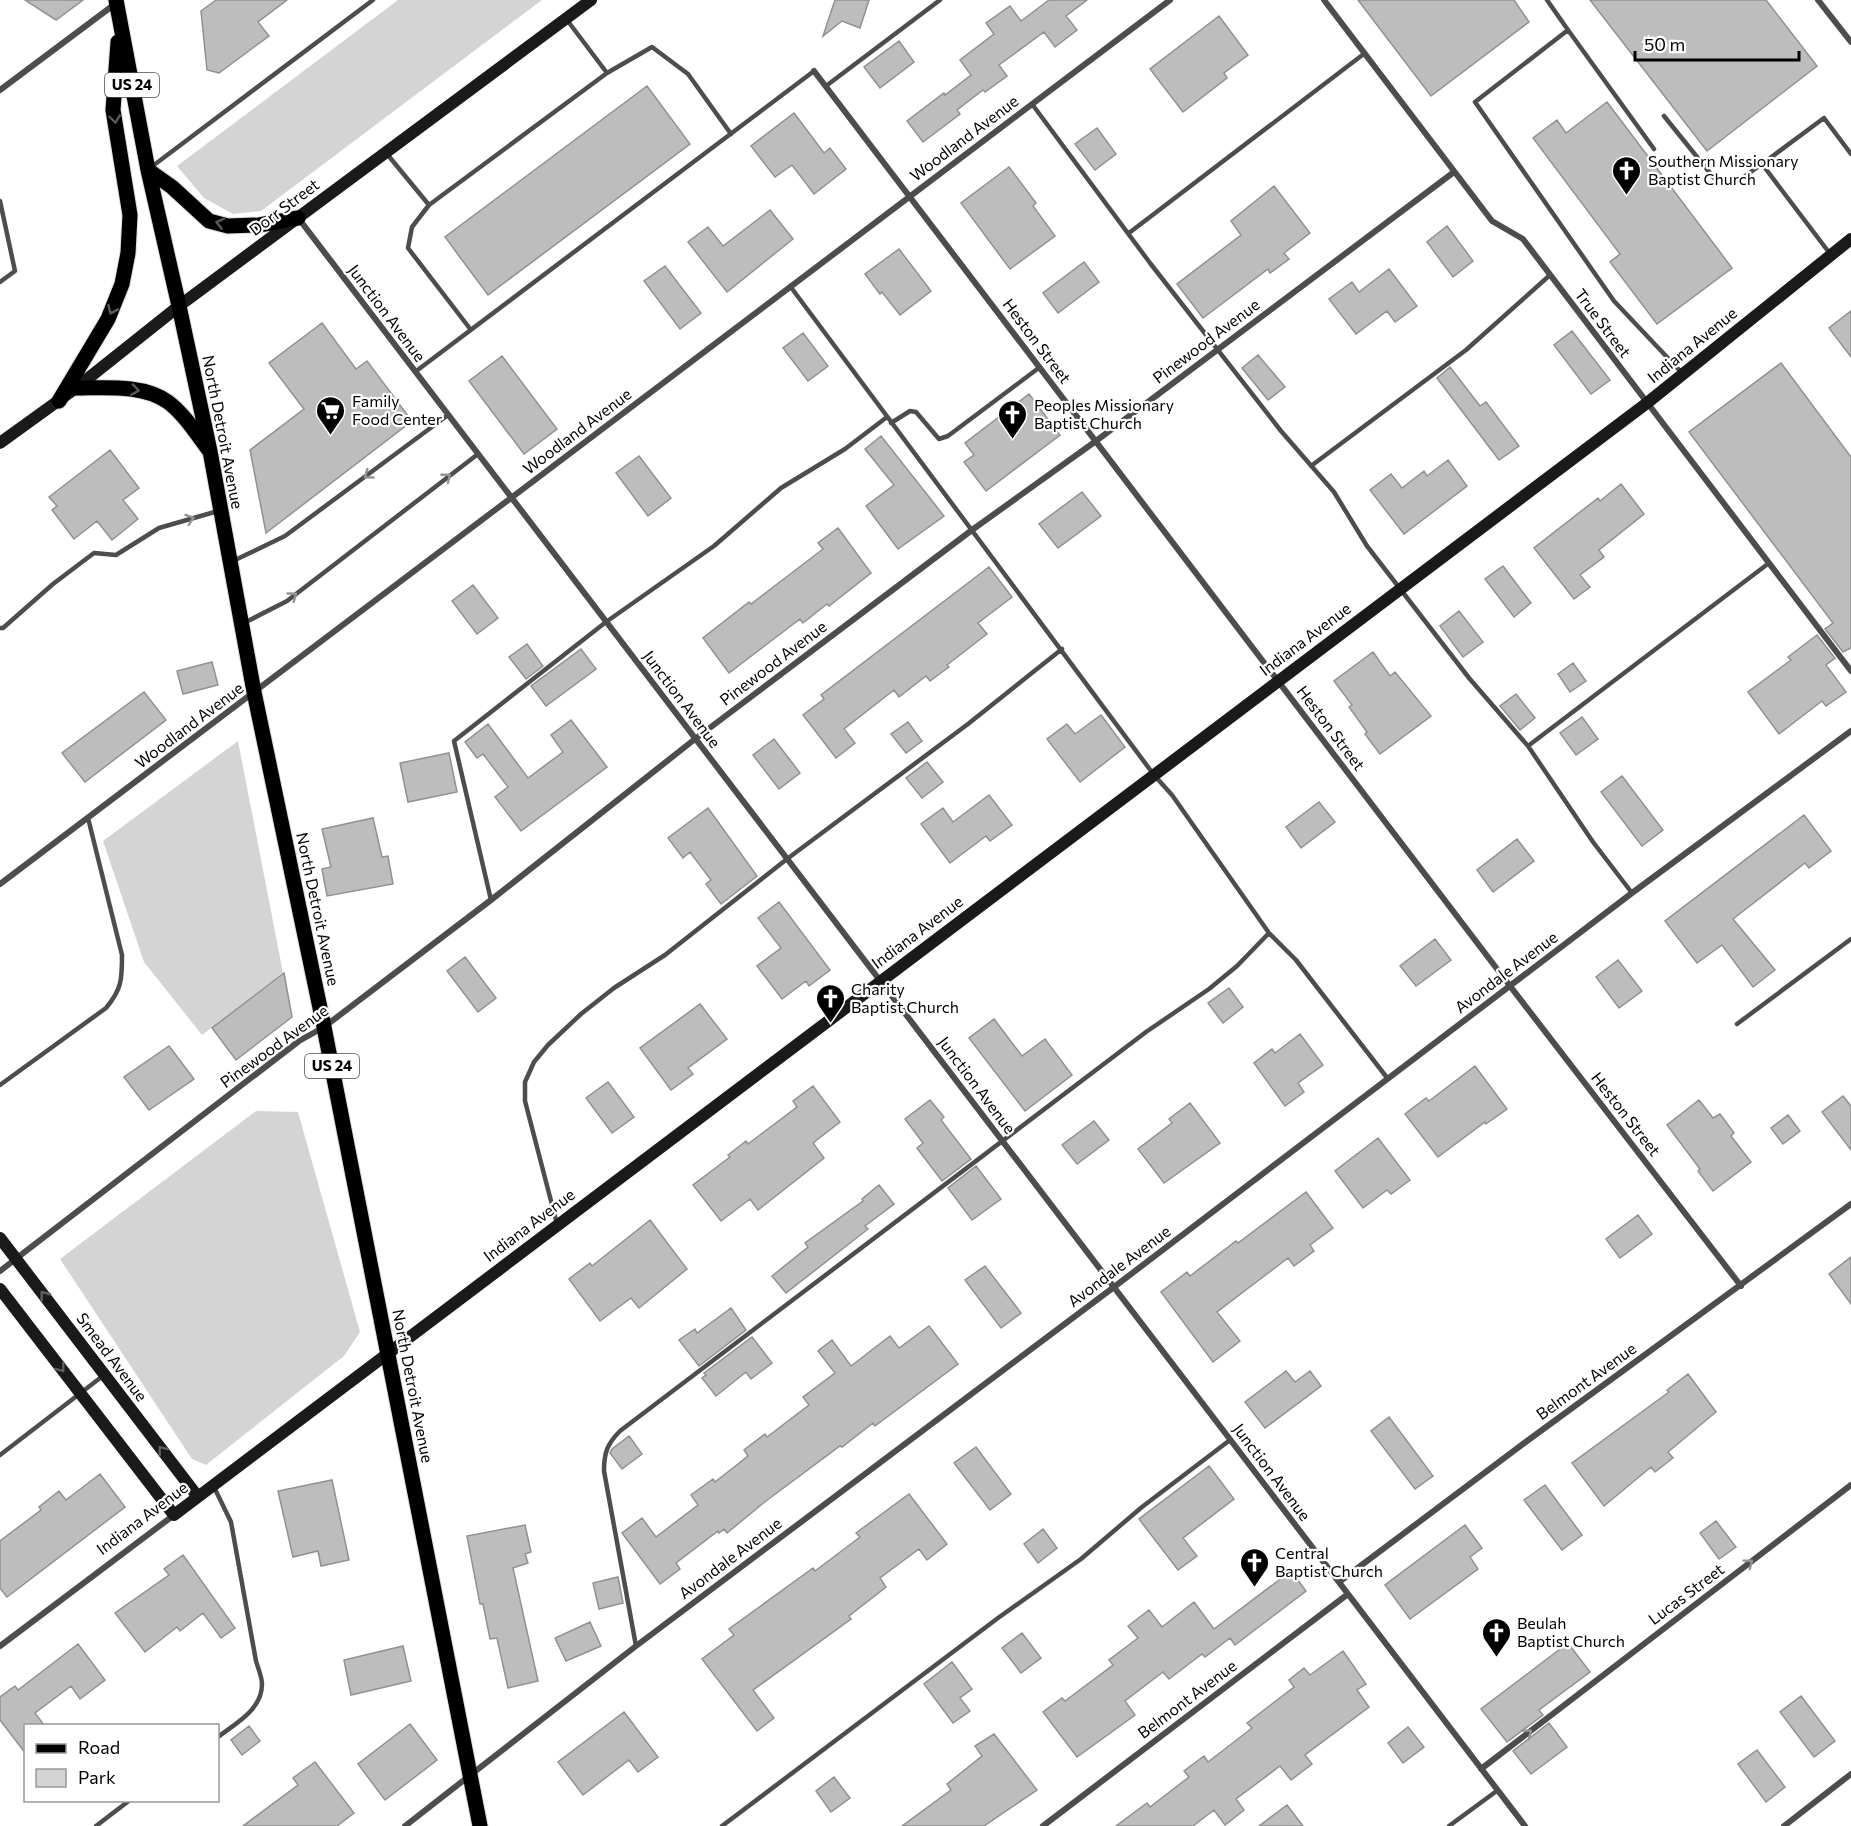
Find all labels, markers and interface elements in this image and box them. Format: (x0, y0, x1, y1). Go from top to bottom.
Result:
scale bar (1635, 24, 1798, 62)
text: 50 m (1644, 33, 1685, 55)
road number: US 24 (105, 73, 159, 97)
street label: Woodland Avenue (906, 91, 1022, 185)
one-way arrow (108, 114, 120, 123)
place label: Southern Missionary Baptist Church (1648, 151, 1799, 188)
church icon: Southern Missionary Baptist Church (1611, 154, 1643, 196)
street label: Dorr Street (245, 174, 323, 239)
one-way arrow (215, 218, 225, 231)
street label: Junction Avenue (345, 260, 430, 365)
street label: True Street (1571, 285, 1636, 361)
street label: Pinewood Avenue (1149, 294, 1263, 387)
street label: Heston Street (999, 295, 1076, 387)
one-way arrow (107, 303, 119, 314)
street label: Indiana Avenue (1643, 303, 1740, 386)
street label: North Detroit Avenue (199, 353, 248, 510)
one-way arrow (130, 384, 139, 396)
street label: Woodland Avenue (519, 384, 635, 478)
place label: Family Food Center (352, 391, 443, 428)
supermarket icon: Family Food Center (315, 394, 347, 436)
place label: Peoples Missionary Baptist Church (1034, 395, 1174, 432)
church icon: Peoples Missionary Baptist Church (997, 398, 1029, 440)
one-way arrow (363, 468, 374, 479)
one-way arrow (441, 474, 452, 485)
one-way arrow (184, 514, 195, 526)
one-way arrow (286, 592, 297, 603)
street label: Indiana Avenue (1255, 598, 1354, 679)
street label: Pinewood Avenue (716, 616, 830, 709)
street label: Junction Avenue (640, 646, 725, 751)
street label: Woodland Avenue (131, 678, 247, 772)
street label: Heston Street (1293, 682, 1370, 774)
street label: North Detroit Avenue (293, 831, 344, 987)
street label: Indiana Avenue (867, 891, 966, 972)
street label: Avondale Avenue (1451, 927, 1561, 1016)
place label: Charity Baptist Church (851, 979, 959, 1016)
church icon: Charity Baptist Church (814, 982, 846, 1024)
street label: Pinewood Avenue (216, 1000, 331, 1091)
street label: Junction Avenue (935, 1032, 1020, 1137)
road number: US 24 (305, 1054, 359, 1078)
street label: Heston Street (1588, 1068, 1665, 1160)
street label: Indiana Avenue (479, 1184, 578, 1265)
street label: Avondale Avenue (1064, 1221, 1174, 1310)
one-way arrow (40, 1291, 51, 1302)
street label: North Detroit Avenue (389, 1307, 438, 1464)
street label: Smead Avenue (73, 1309, 152, 1405)
street label: Belmont Avenue (1532, 1338, 1639, 1423)
one-way arrow (54, 1362, 65, 1373)
street label: Junction Avenue (1230, 1419, 1315, 1524)
one-way arrow (158, 1446, 169, 1457)
street label: Indiana Avenue (92, 1477, 191, 1558)
street label: Avondale Avenue (675, 1513, 785, 1602)
place label: Central Baptist Church (1275, 1543, 1383, 1580)
church icon: Central Baptist Church (1238, 1546, 1270, 1588)
street label: Lucas Street (1644, 1559, 1728, 1628)
one-way arrow (1742, 1560, 1753, 1571)
place label: Beulah Baptist Church (1517, 1613, 1625, 1650)
church icon: Beulah Baptist Church (1480, 1616, 1512, 1658)
street label: Belmont Avenue (1134, 1655, 1240, 1742)
legend (24, 1724, 219, 1802)
one-way arrow (1521, 1729, 1532, 1740)
text: Road (78, 1736, 120, 1758)
text: Park (78, 1766, 116, 1788)

